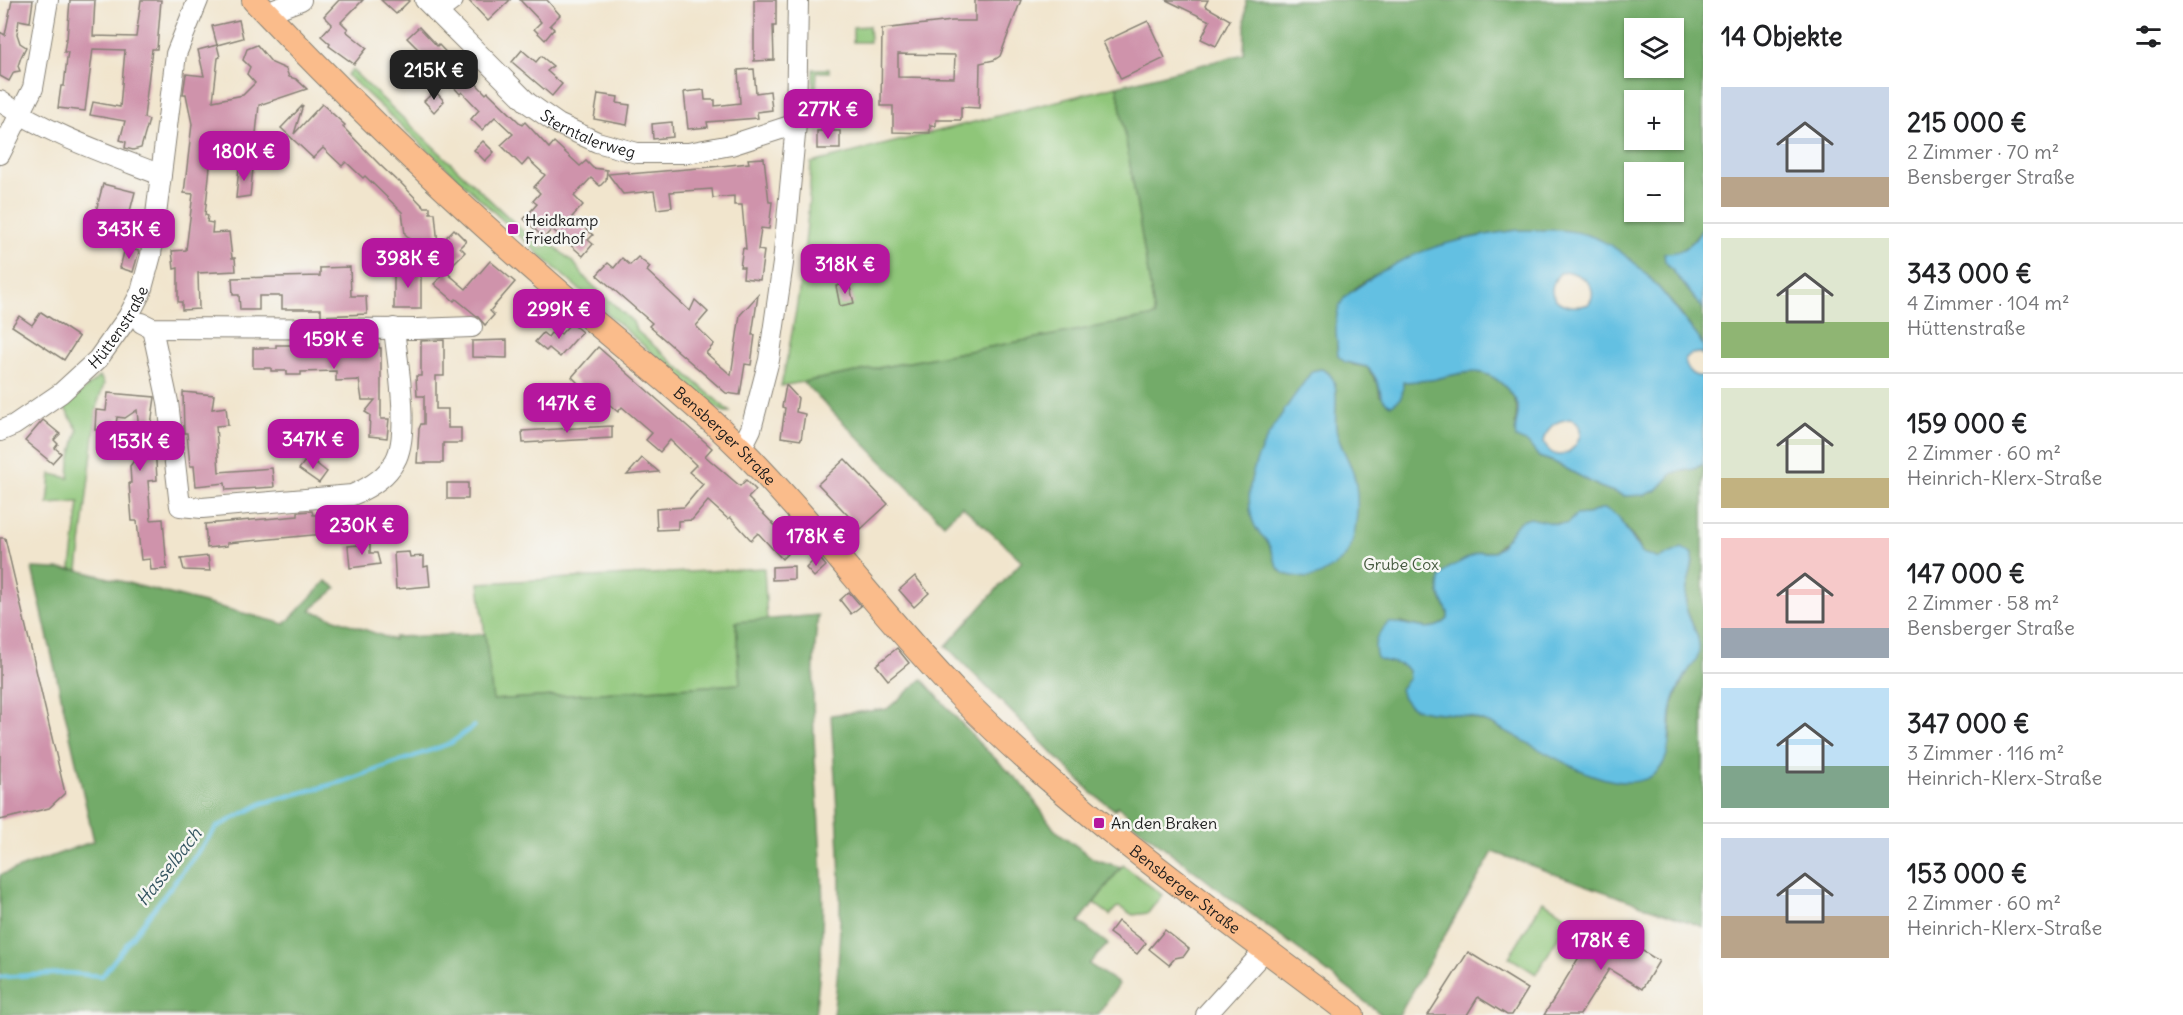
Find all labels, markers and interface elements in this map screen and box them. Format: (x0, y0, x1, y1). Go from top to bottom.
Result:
map controls (1624, 18, 1684, 222)
button: layers (1624, 18, 1684, 78)
text: 14 Objekte (1721, 20, 1843, 53)
icon: filters (2132, 20, 2165, 53)
pin: 215K € (385, 50, 483, 101)
text: 215K € (404, 57, 464, 82)
pin: 277K € (779, 89, 877, 140)
button: + (1624, 90, 1684, 150)
text: 277K € (798, 96, 858, 121)
street label: Sterntalerweg (537, 105, 638, 162)
text: 215 000 € (1907, 106, 2027, 139)
icon: home (1769, 111, 1841, 183)
pin: 180K € (195, 131, 293, 182)
text: 180K € (213, 138, 275, 163)
text: 2 Zimmer · 70 m² (1907, 139, 2059, 164)
button: − (1624, 162, 1684, 222)
text: Bensberger Straße (1907, 164, 2075, 189)
pin: 343K € (80, 209, 178, 260)
place label: Heidkamp Friedhof (525, 210, 598, 248)
text: 343K € (97, 216, 161, 241)
marker: Heidkamp Friedhof (506, 222, 520, 236)
pin: 398K € (359, 238, 457, 289)
pin: 318K € (796, 244, 894, 295)
text: 398K € (376, 245, 440, 270)
text: 318K € (815, 251, 875, 276)
text: 343 000 € (1907, 257, 2032, 290)
icon: home (1769, 262, 1841, 334)
street label: Hüttenstraße (84, 284, 152, 373)
pin: 299K € (510, 289, 608, 340)
text: 4 Zimmer · 104 m² (1907, 290, 2070, 315)
text: 299K € (527, 296, 591, 321)
text: Hüttenstraße (1907, 315, 2026, 340)
pin: 159K € (285, 319, 383, 370)
text: 159K € (304, 326, 364, 351)
street label: Bensberger Straße (670, 382, 780, 489)
pin: 147K € (518, 383, 616, 434)
text: 147K € (537, 390, 597, 415)
text: 159 000 € (1907, 407, 2028, 440)
icon: home (1769, 412, 1841, 484)
pin: 347K € (264, 419, 362, 470)
pin: 153K € (91, 421, 189, 472)
text: 347K € (282, 426, 344, 451)
text: 153K € (110, 428, 170, 453)
text: 2 Zimmer · 60 m² (1907, 440, 2061, 465)
text: Heinrich-Klerx-Straße (1907, 465, 2102, 490)
pin: 230K € (313, 505, 411, 556)
text: 230K € (329, 512, 395, 537)
pin: 178K € (767, 516, 865, 567)
text: 178K € (786, 523, 846, 548)
park label: Grube Cox (1363, 554, 1439, 574)
text: 147 000 € (1907, 557, 2025, 590)
icon: home (1769, 562, 1841, 634)
text: 2 Zimmer · 58 m² (1907, 590, 2059, 615)
text: Bensberger Straße (1907, 615, 2075, 640)
text: 347 000 € (1907, 707, 2030, 740)
icon: home (1769, 712, 1841, 784)
text: 3 Zimmer · 116 m² (1907, 740, 2064, 765)
text: Heinrich-Klerx-Straße (1907, 765, 2102, 790)
place label: An den Braken (1111, 813, 1217, 833)
marker: An den Braken (1092, 816, 1106, 830)
water label: Hasselbach (131, 822, 207, 910)
street label: Bensberger Straße (1126, 840, 1245, 938)
text: 153 000 € (1907, 857, 2027, 890)
icon: home (1769, 862, 1841, 934)
text: 2 Zimmer · 60 m² (1907, 890, 2061, 915)
text: Heinrich-Klerx-Straße (1907, 915, 2102, 940)
pin: 178K € (1552, 920, 1650, 971)
text: 178K € (1571, 927, 1631, 952)

